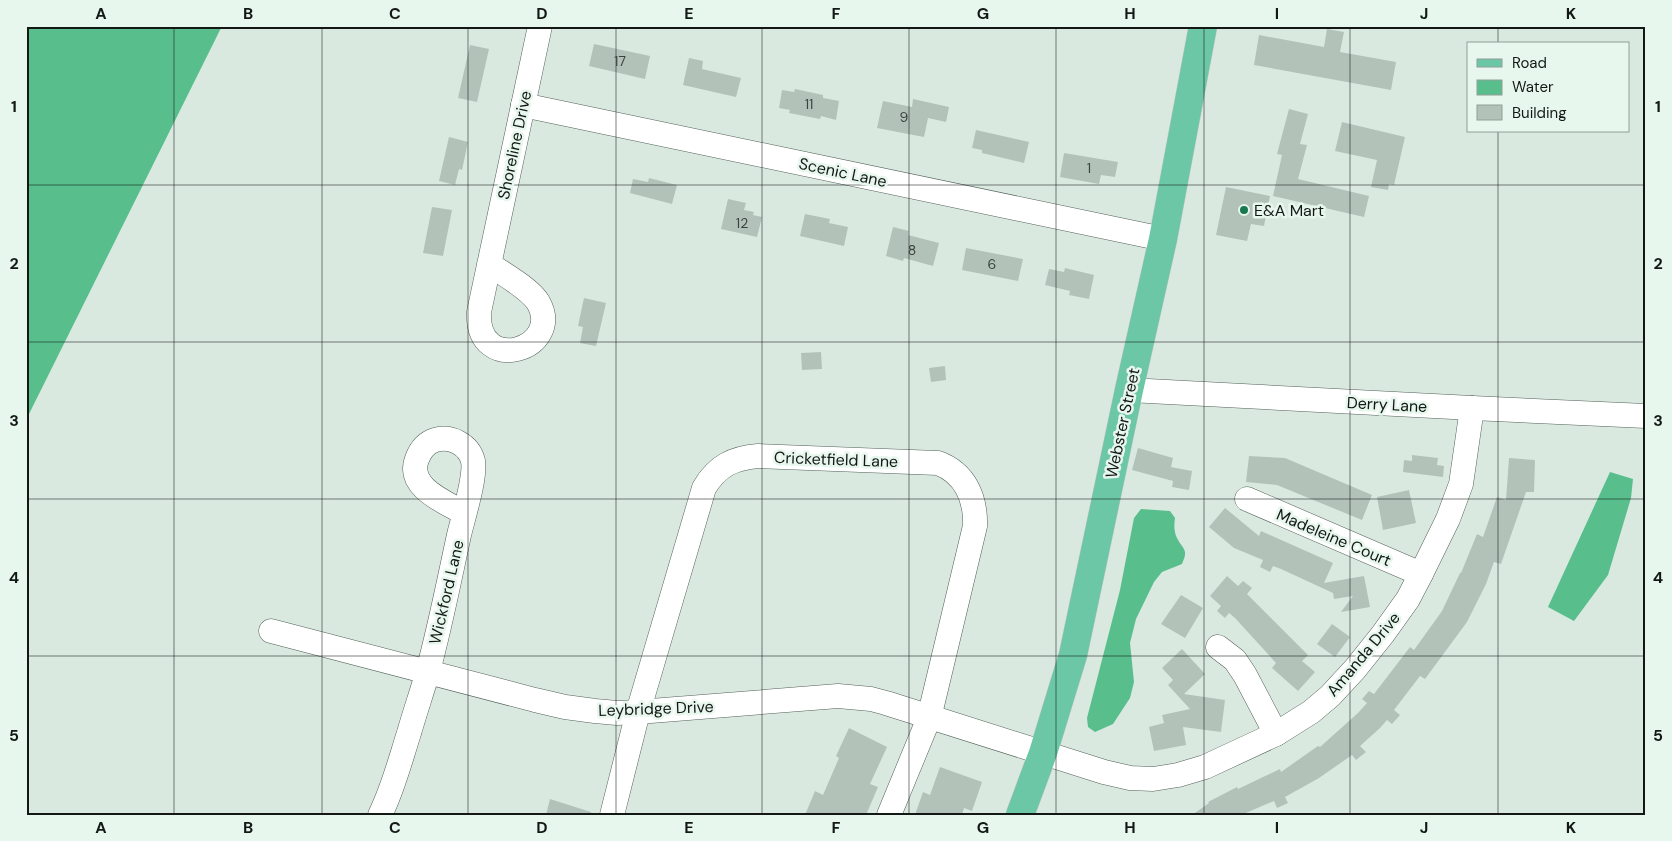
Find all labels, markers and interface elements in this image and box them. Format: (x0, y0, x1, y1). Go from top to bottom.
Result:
text: A (95, 3, 107, 24)
text: B (243, 3, 253, 24)
text: C (389, 3, 401, 24)
text: D (536, 3, 548, 24)
text: E (684, 3, 694, 24)
text: F (832, 3, 841, 24)
text: G (977, 3, 989, 24)
text: H (1124, 3, 1136, 24)
text: I (1275, 3, 1279, 24)
text: J (1420, 3, 1428, 24)
text: K (1566, 3, 1577, 24)
legend (1467, 42, 1630, 132)
house number: 17 (614, 52, 626, 70)
text: Road (1512, 53, 1547, 73)
text: Water (1512, 77, 1554, 97)
street label: Shoreline Drive (493, 89, 536, 201)
house number: 11 (805, 95, 813, 113)
text: 1 (11, 96, 17, 117)
text: 1 (1655, 96, 1661, 117)
text: Building (1512, 103, 1567, 123)
house number: 9 (900, 108, 909, 126)
street label: Scenic Lane (797, 153, 889, 192)
house number: 1 (1087, 159, 1091, 177)
place label: E&A Mart (1254, 200, 1324, 221)
marker: E&A Mart (1238, 204, 1250, 216)
house number: 12 (736, 214, 748, 232)
house number: 8 (908, 241, 916, 259)
text: 2 (9, 253, 19, 274)
text: 2 (1653, 253, 1663, 274)
house number: 6 (988, 255, 996, 273)
street label: Webster Street (1101, 366, 1144, 480)
street label: Derry Lane (1346, 392, 1428, 417)
text: 3 (9, 410, 19, 431)
text: 3 (1653, 410, 1663, 431)
street label: Cricketfield Lane (773, 447, 898, 472)
street label: Madeleine Court (1273, 504, 1394, 571)
street label: Wickford Lane (424, 538, 469, 646)
text: 4 (9, 567, 19, 588)
text: 4 (1653, 567, 1663, 588)
street label: Amanda Drive (1322, 608, 1405, 701)
street label: Leybridge Drive (598, 696, 714, 721)
text: 5 (9, 725, 19, 746)
text: 5 (1653, 725, 1663, 746)
text: A (95, 817, 107, 838)
text: B (243, 817, 253, 838)
text: C (389, 817, 401, 838)
text: D (536, 817, 548, 838)
text: E (684, 817, 694, 838)
text: F (832, 817, 841, 838)
text: G (977, 817, 989, 838)
text: H (1124, 817, 1136, 838)
text: I (1275, 817, 1279, 838)
text: J (1420, 817, 1428, 838)
text: K (1566, 817, 1577, 838)

